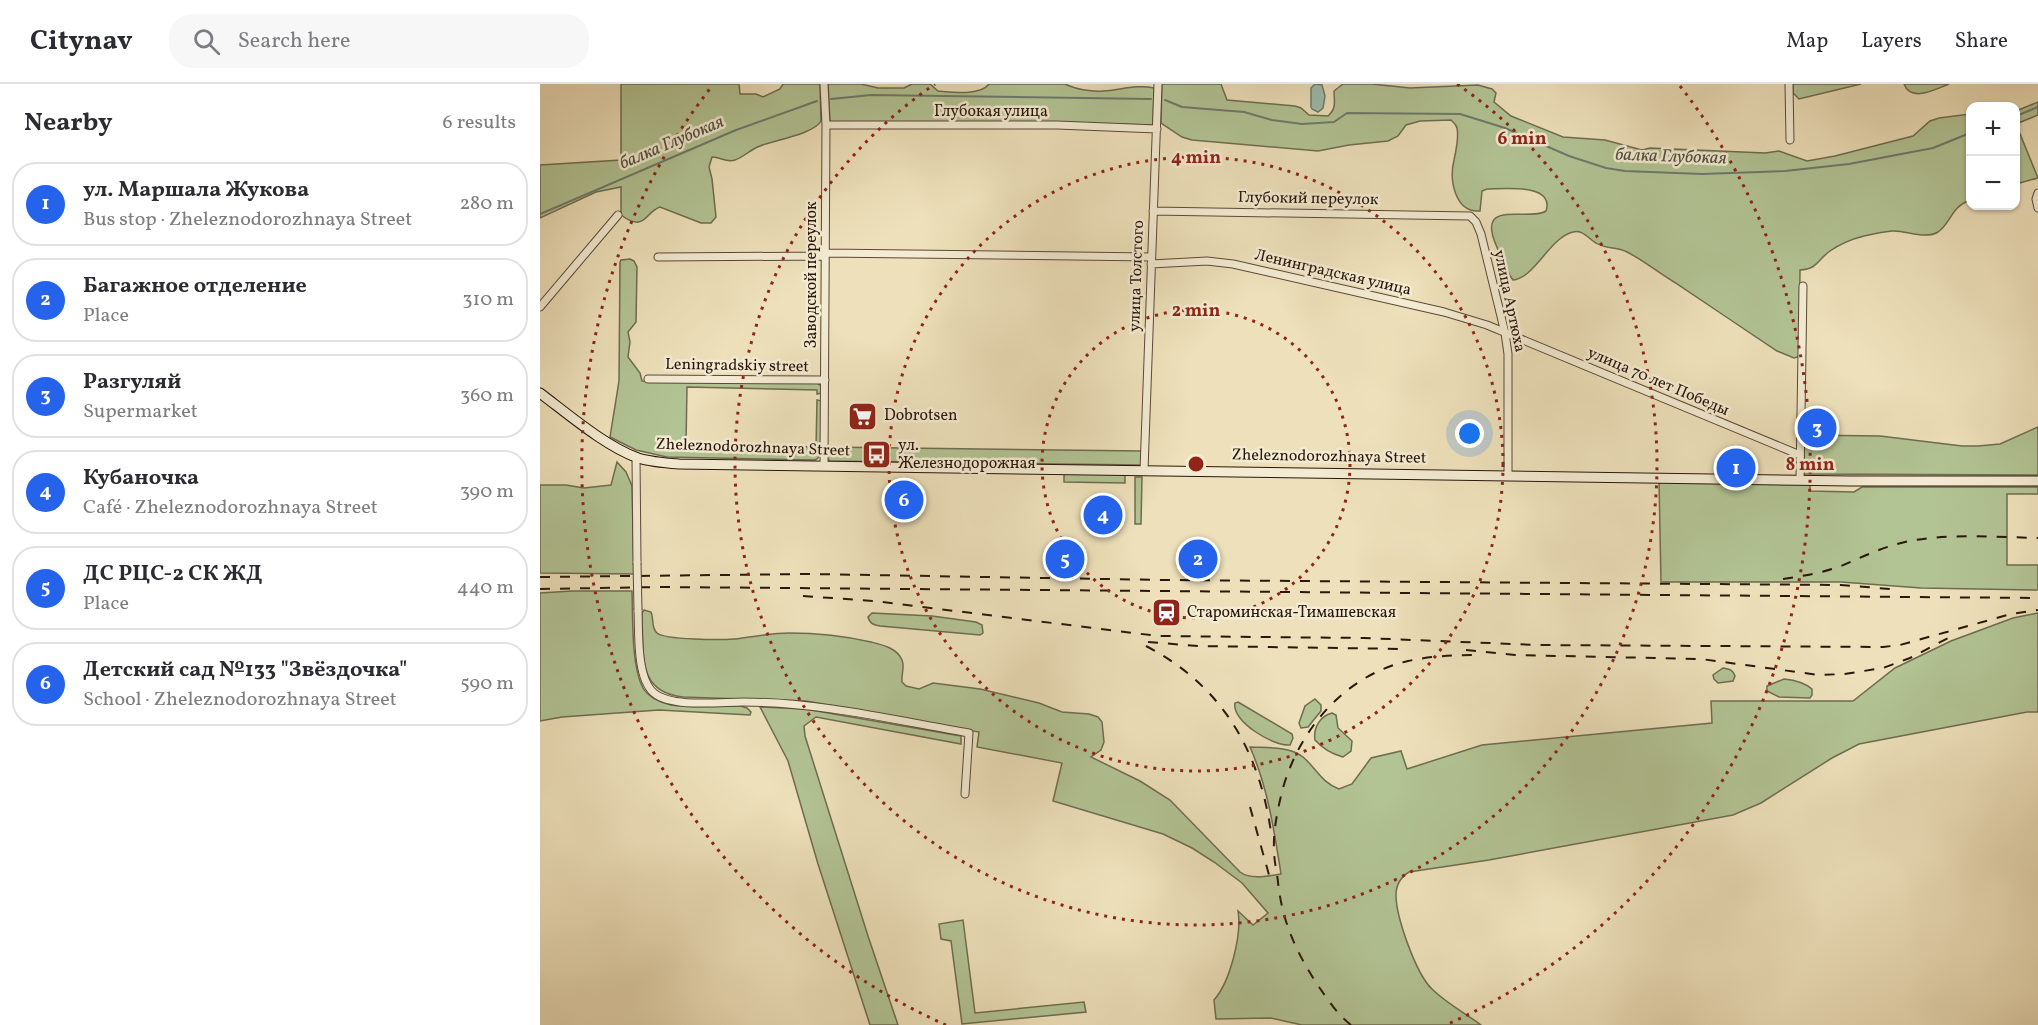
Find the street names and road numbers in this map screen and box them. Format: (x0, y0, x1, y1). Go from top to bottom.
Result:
street label: Глубокая улица (934, 101, 1048, 123)
street label: Глубокий переулок (1238, 187, 1379, 211)
street label: Заводской переулок (801, 201, 823, 349)
street label: улица Толстого (1124, 220, 1150, 332)
street label: Ленинградская улица (1253, 244, 1413, 302)
street label: улица Артюха (1487, 248, 1531, 354)
street label: улица 70 лет Победы (1584, 342, 1732, 422)
street label: Leningradskiy street (665, 354, 810, 378)
street label: Zheleznodorozhnaya Street (655, 434, 851, 462)
street label: Zheleznodorozhnaya Street (1231, 444, 1427, 470)

